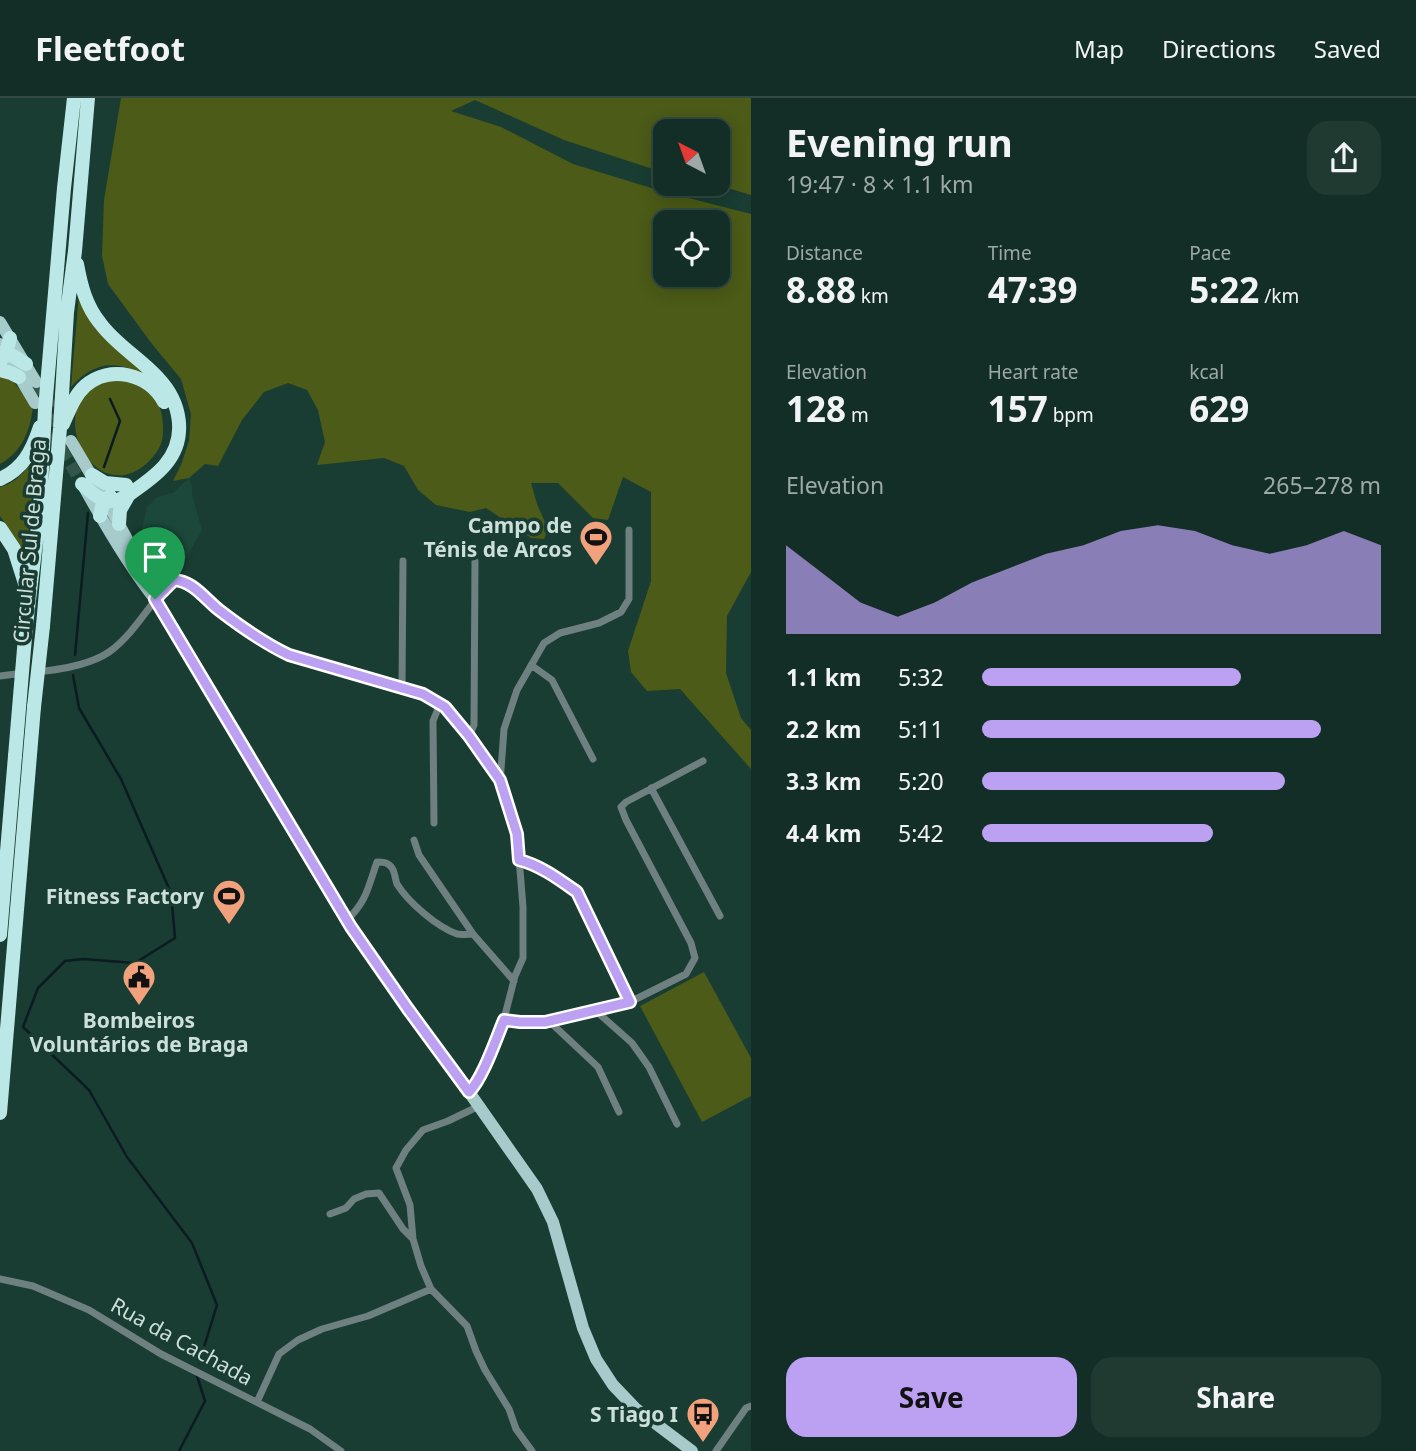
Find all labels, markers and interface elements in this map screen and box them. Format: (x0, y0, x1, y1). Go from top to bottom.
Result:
text: Fleetfoot (35, 26, 185, 71)
text: Map (1074, 32, 1124, 65)
text: Directions (1162, 32, 1276, 65)
text: Saved (1314, 32, 1381, 65)
text: Evening run (786, 116, 1013, 168)
north arrow (653, 119, 730, 196)
map controls (653, 119, 730, 287)
button: share (1307, 121, 1381, 195)
text: 19:47 · 8 × 1.1 km (786, 168, 973, 200)
button: locate (653, 210, 730, 287)
text: Distance (786, 240, 863, 266)
text: Time (988, 240, 1032, 266)
text: Pace (1189, 240, 1231, 266)
text: 8.88 (786, 266, 856, 313)
text: 47:39 (988, 266, 1078, 313)
text: 5:22 (1189, 266, 1259, 313)
text: km (856, 283, 889, 309)
text: /km (1259, 283, 1299, 309)
text: Elevation (786, 359, 867, 385)
text: Heart rate (988, 359, 1078, 385)
text: kcal (1189, 359, 1224, 385)
text: 128 (786, 385, 846, 432)
text: 157 (988, 385, 1048, 432)
text: 629 (1189, 385, 1249, 432)
text: m (846, 402, 869, 428)
text: bpm (1048, 402, 1094, 428)
street label: Circular Sul de Braga (6, 438, 52, 644)
text: Elevation (786, 469, 884, 501)
text: 265–278 m (1263, 469, 1381, 501)
place label: Campo de Ténis de Arcos (424, 511, 572, 563)
sports icon: Campo de Ténis de Arcos (577, 518, 615, 567)
pin (125, 527, 185, 599)
icon: arrive (136, 538, 174, 576)
text: 1.1 km (786, 661, 861, 693)
text: 5:32 (898, 661, 944, 693)
text: 2.2 km (786, 713, 861, 745)
text: 5:11 (898, 713, 944, 745)
text: 3.3 km (786, 765, 861, 797)
text: 5:20 (898, 765, 944, 797)
text: 4.4 km (786, 817, 861, 849)
text: 5:42 (898, 817, 944, 849)
sports icon: Fitness Factory (210, 877, 248, 926)
place label: Fitness Factory (46, 882, 204, 910)
public building icon: Bombeiros Voluntários de Braga (120, 958, 158, 1007)
place label: Bombeiros Voluntários de Braga (29, 1006, 249, 1058)
street label: Rua da Cachada (106, 1290, 258, 1392)
button: Save (786, 1357, 1077, 1437)
button: Share (1091, 1357, 1381, 1437)
bus stop icon: S Tiago I (684, 1395, 722, 1444)
place label: S Tiago I (590, 1400, 678, 1428)

